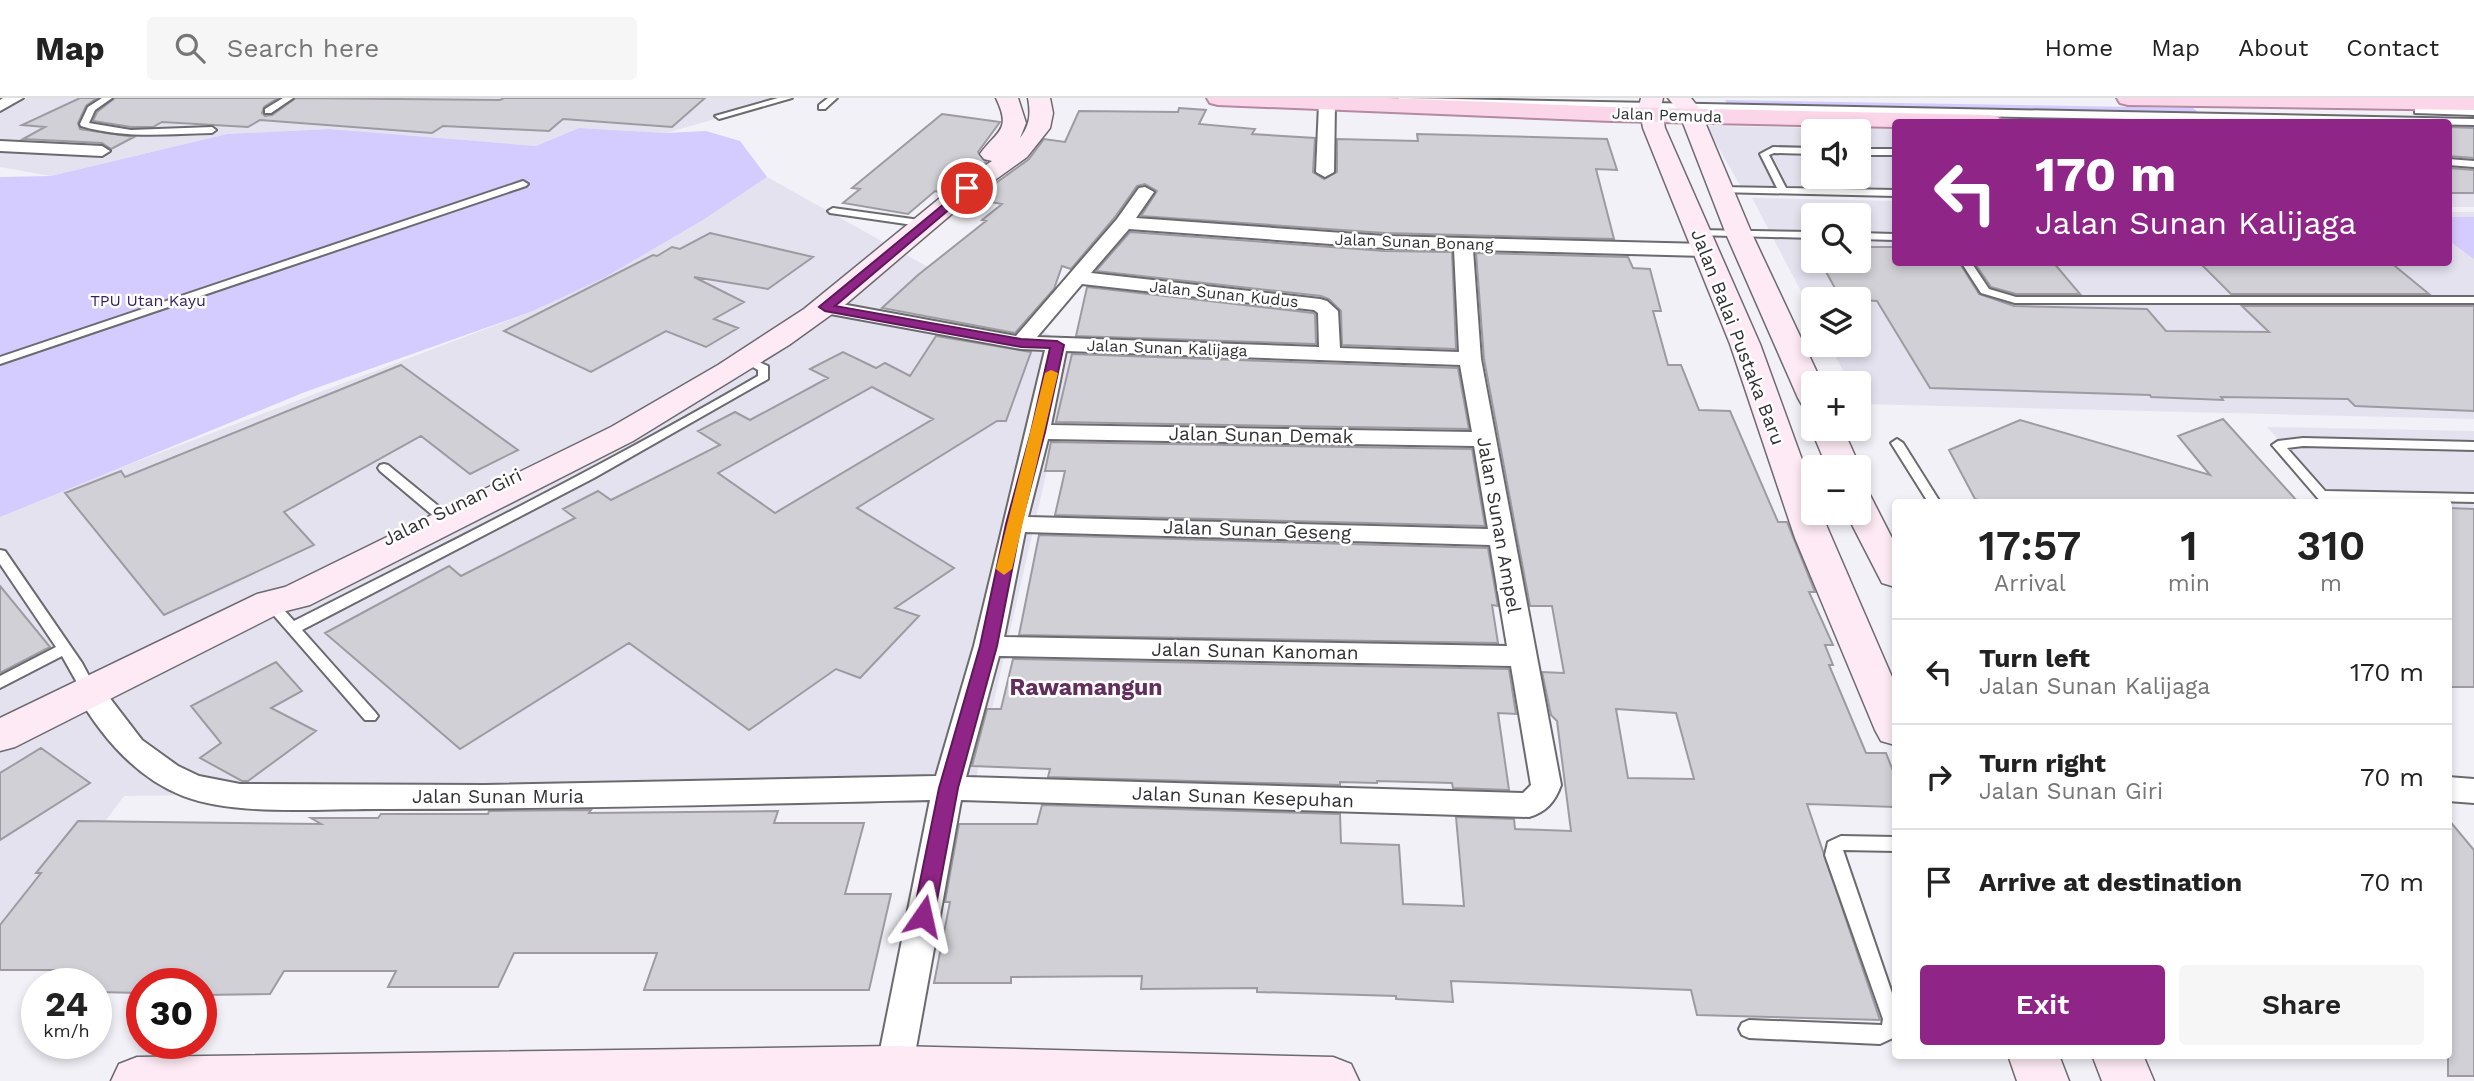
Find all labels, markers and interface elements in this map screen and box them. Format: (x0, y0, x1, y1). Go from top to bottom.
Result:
search box (147, 17, 637, 80)
text: Map (35, 29, 105, 68)
icon: search (171, 29, 209, 67)
text: Search here (227, 33, 379, 63)
text: Home (2045, 34, 2113, 62)
text: Map (2151, 34, 2200, 62)
text: About (2238, 34, 2308, 62)
text: Contact (2346, 34, 2439, 62)
street label: Jalan Pemuda (1612, 104, 1722, 126)
map controls (1801, 119, 1871, 525)
button: sound (1801, 119, 1871, 189)
text: 170 m (2035, 145, 2176, 203)
icon: left (1920, 147, 2011, 238)
pin (937, 158, 997, 218)
icon: arrive (948, 169, 986, 207)
button: search (1801, 203, 1871, 273)
text: Jalan Sunan Kalijaga (2035, 204, 2357, 242)
street label: Jalan Balai Pustaka Baru (1686, 226, 1790, 448)
street label: Jalan Sunan Bonang (1334, 230, 1494, 254)
street label: Jalan Sunan Kudus (1149, 277, 1299, 311)
button: layers (1801, 287, 1871, 357)
park label: TPU Utan Kayu (90, 291, 206, 310)
street label: Jalan Sunan Kalijaga (1086, 336, 1248, 360)
button: + (1801, 371, 1871, 441)
street label: Jalan Sunan Demak (1168, 422, 1354, 448)
street label: Jalan Sunan Ampel (1472, 435, 1526, 615)
button: − (1801, 455, 1871, 525)
street label: Jalan Sunan Giri (379, 463, 525, 551)
street label: Jalan Sunan Geseng (1163, 515, 1352, 545)
text: 17:57 (1978, 521, 2081, 570)
text: 1 (2180, 521, 2198, 570)
text: 310 (2297, 521, 2366, 570)
text: Arrival (1994, 570, 2066, 597)
text: min (2168, 570, 2210, 597)
text: m (2320, 570, 2342, 597)
street label: Jalan Sunan Kanoman (1151, 638, 1359, 664)
text: Turn left (1979, 643, 2090, 673)
icon: left (1920, 653, 1958, 691)
text: 170 m (2350, 657, 2424, 687)
text: Jalan Sunan Kalijaga (1979, 673, 2210, 700)
district label: Rawamangun (1009, 674, 1163, 701)
text: Turn right (1979, 748, 2106, 778)
icon: right (1920, 758, 1958, 796)
text: 70 m (2360, 762, 2424, 792)
text: Jalan Sunan Giri (1979, 778, 2163, 805)
street label: Jalan Sunan Kesepuhan (1132, 782, 1354, 812)
street label: Jalan Sunan Muria (412, 785, 584, 808)
icon: arrive (1920, 863, 1958, 901)
text: Arrive at destination (1979, 867, 2242, 897)
text: 70 m (2360, 867, 2424, 897)
position arrow (886, 879, 960, 953)
button: Exit (1920, 965, 2165, 1045)
button: Share (2179, 965, 2424, 1045)
speed limit sign: 30 (126, 968, 217, 1059)
text: 24 (45, 983, 88, 1025)
text: km/h (43, 1020, 90, 1041)

